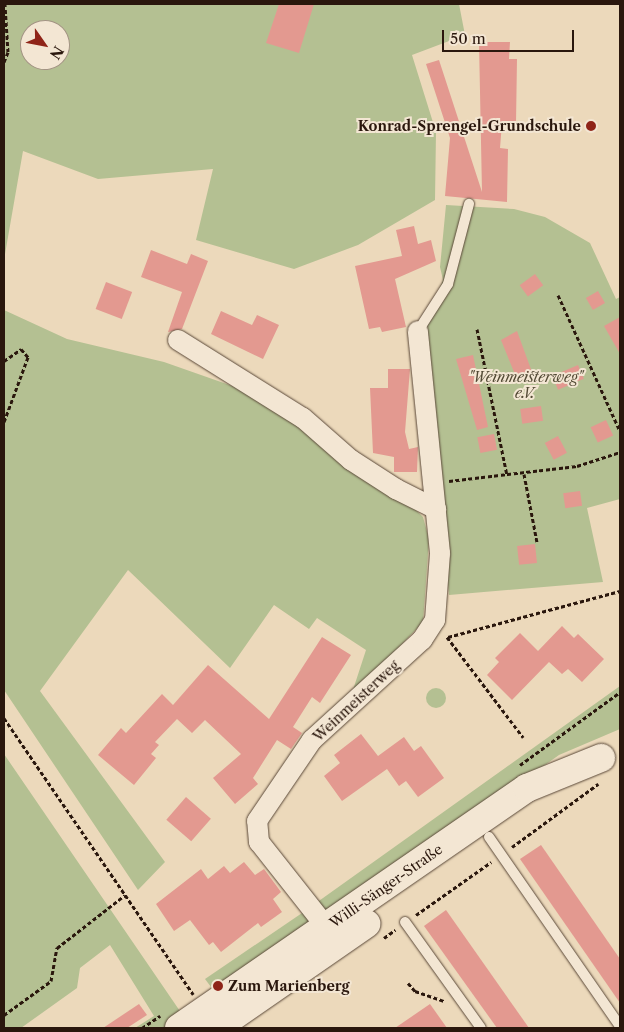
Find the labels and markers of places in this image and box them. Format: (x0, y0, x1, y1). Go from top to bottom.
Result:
place label: Konrad-Sprengel-Grundschule (358, 118, 581, 134)
marker: Konrad-Sprengel-Grundschule (585, 120, 597, 132)
place label: Zum Marienberg (228, 978, 350, 994)
marker: Zum Marienberg (212, 980, 224, 992)

